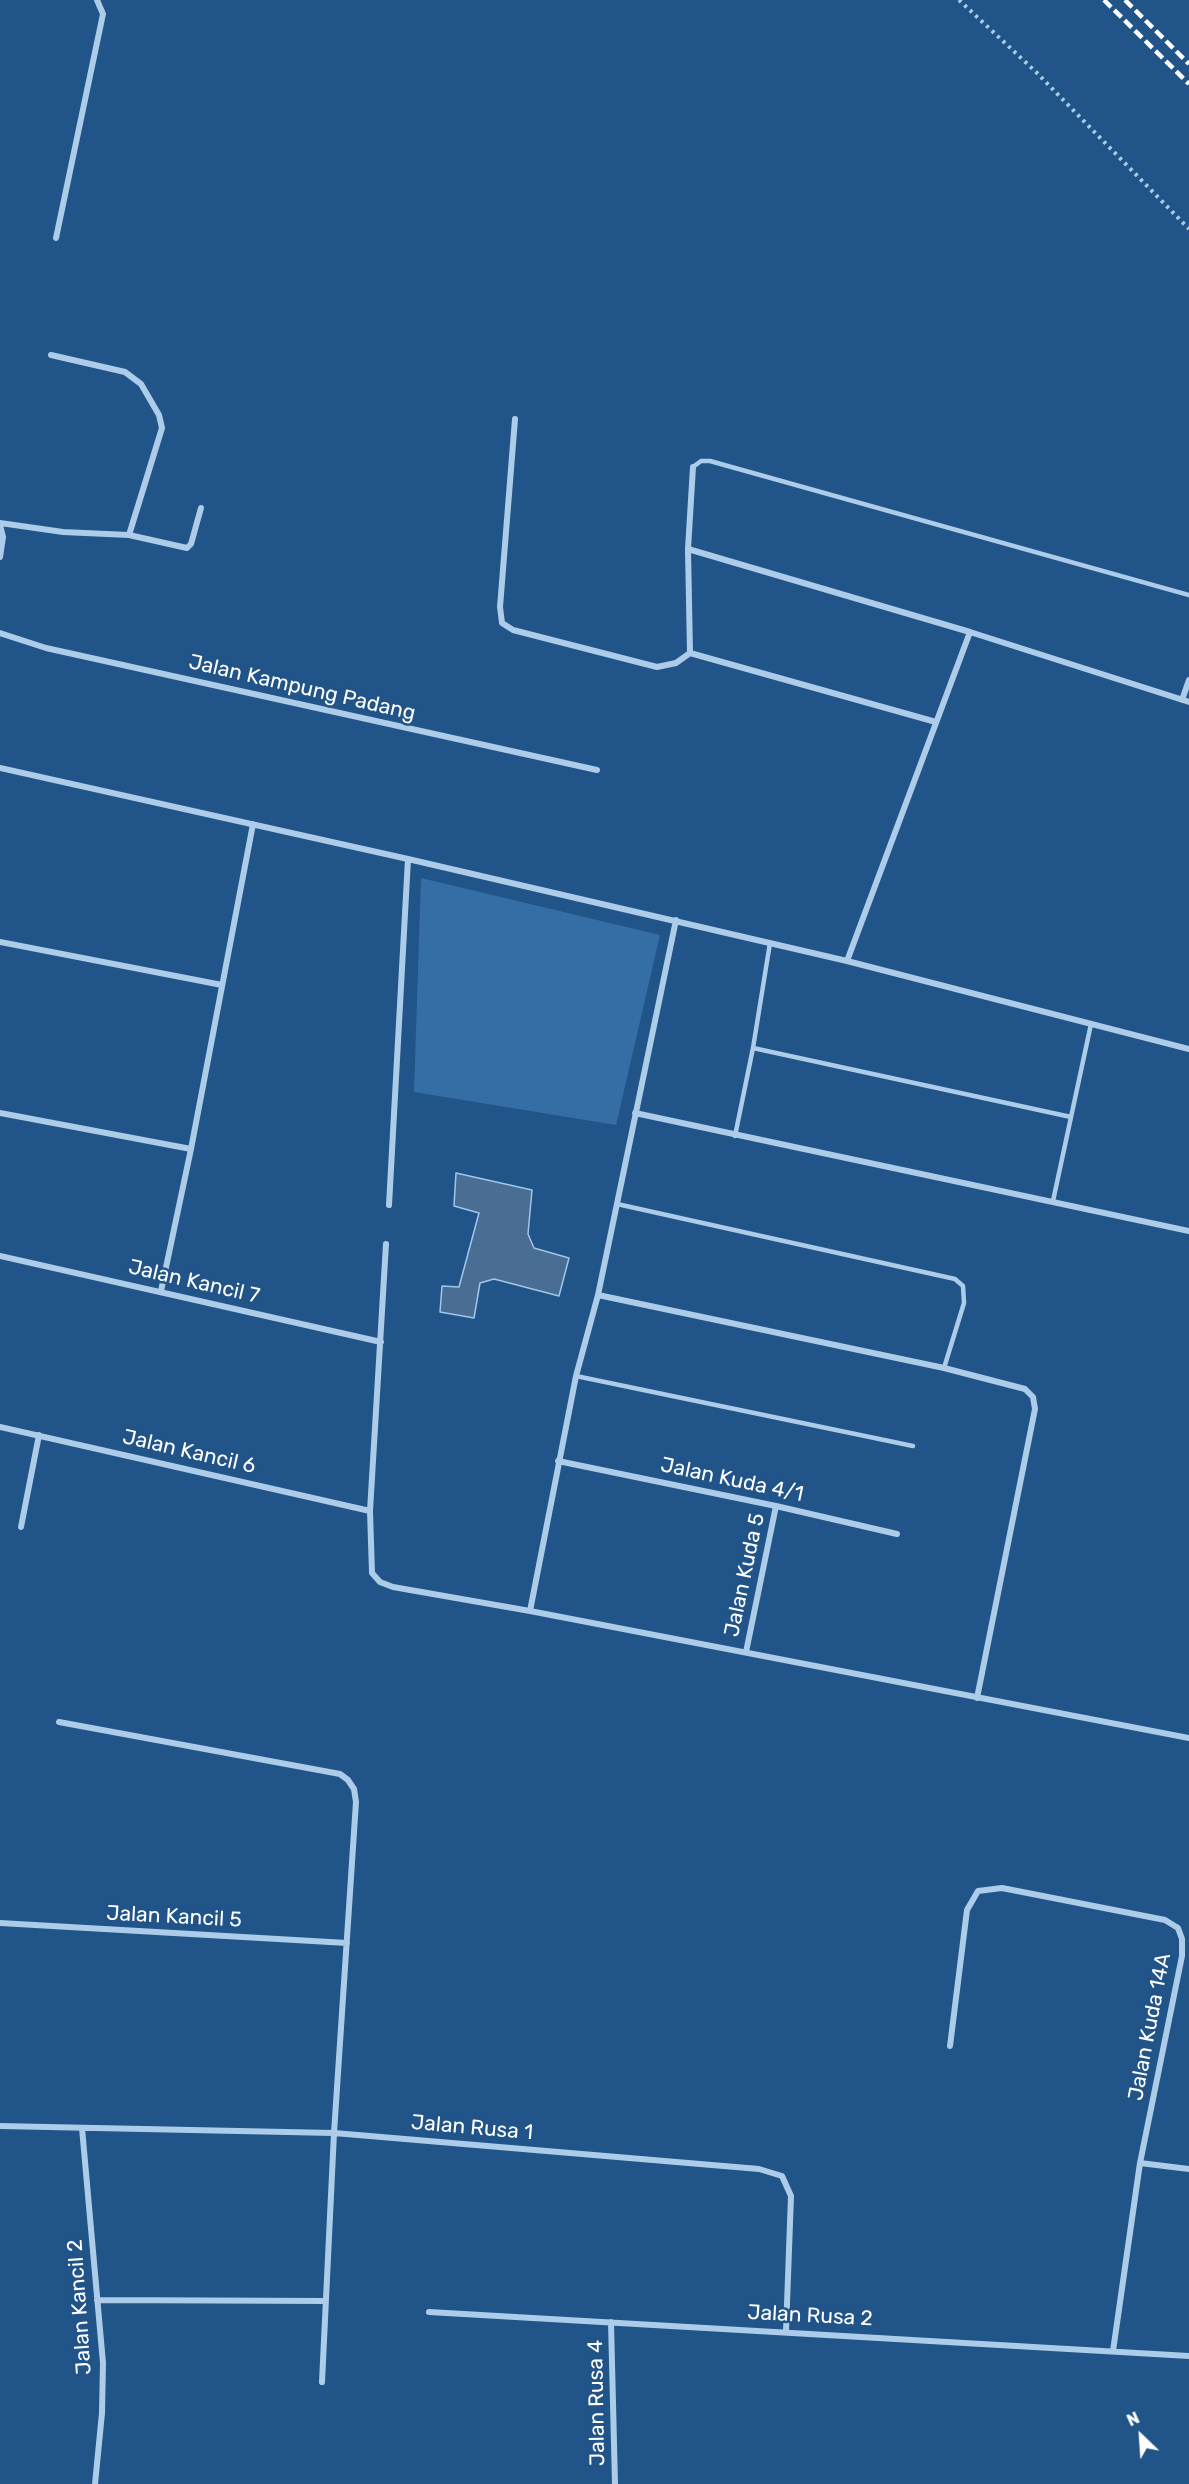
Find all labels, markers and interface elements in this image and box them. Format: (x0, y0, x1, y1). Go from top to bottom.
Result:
street label: Jalan Kampung Padang (186, 650, 418, 726)
street label: Jalan Kancil 7 (126, 1255, 262, 1309)
street label: Jalan Kancil 6 (120, 1424, 258, 1480)
street label: Jalan Kuda 4/1 (658, 1453, 806, 1507)
street label: Jalan Kuda 5 (720, 1511, 770, 1639)
street label: Jalan Kancil 5 (106, 1901, 242, 1933)
street label: Jalan Kuda 14A (1123, 1951, 1177, 2103)
street label: Jalan Rusa 1 (410, 2110, 534, 2146)
street label: Jalan Kancil 2 (63, 2239, 97, 2375)
street label: Jalan Rusa 2 (747, 2300, 873, 2332)
street label: Jalan Rusa 4 (583, 2340, 611, 2466)
north arrow (1111, 2406, 1171, 2466)
text: N (1124, 2408, 1142, 2430)

